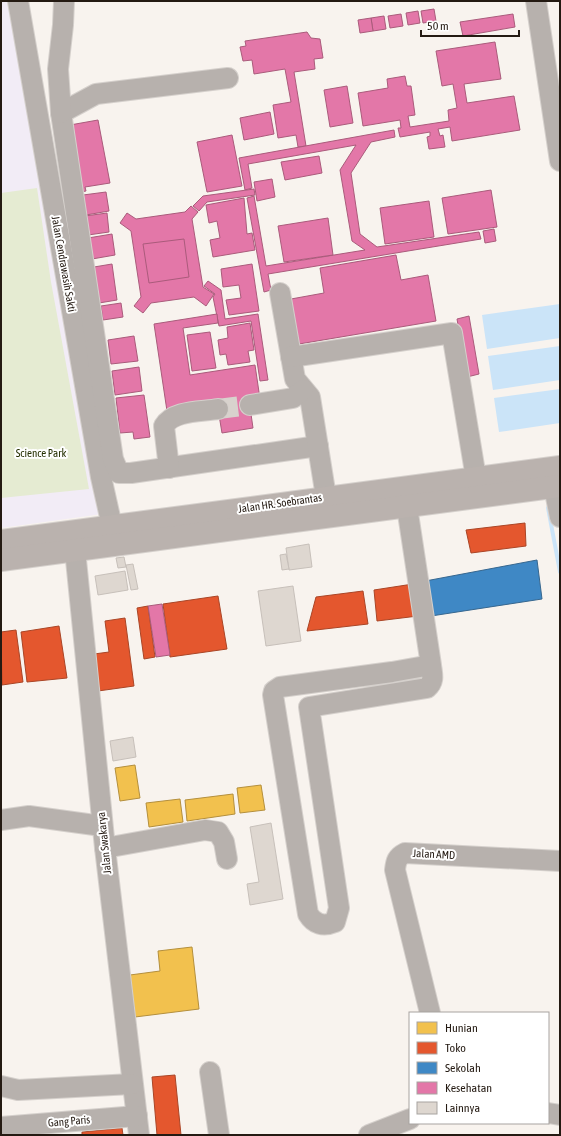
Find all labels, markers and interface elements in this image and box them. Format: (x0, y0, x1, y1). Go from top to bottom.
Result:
scale bar (421, 12, 519, 38)
text: 50 m (427, 19, 449, 33)
street label: Jalan Cendrawasih Sakti (50, 215, 78, 313)
park label: Science Park (16, 447, 66, 459)
street label: Jalan HR. Soebrantas (237, 491, 323, 515)
street label: Jalan Swakarya (95, 811, 113, 875)
street label: Jalan AMD (412, 847, 456, 861)
legend (409, 1012, 549, 1124)
text: Hunian (445, 1021, 478, 1035)
text: Toko (445, 1041, 466, 1055)
text: Sekolah (445, 1061, 481, 1075)
text: Kesehatan (445, 1081, 492, 1095)
text: Lainnya (445, 1101, 480, 1115)
street label: Gang Paris (47, 1113, 91, 1129)

